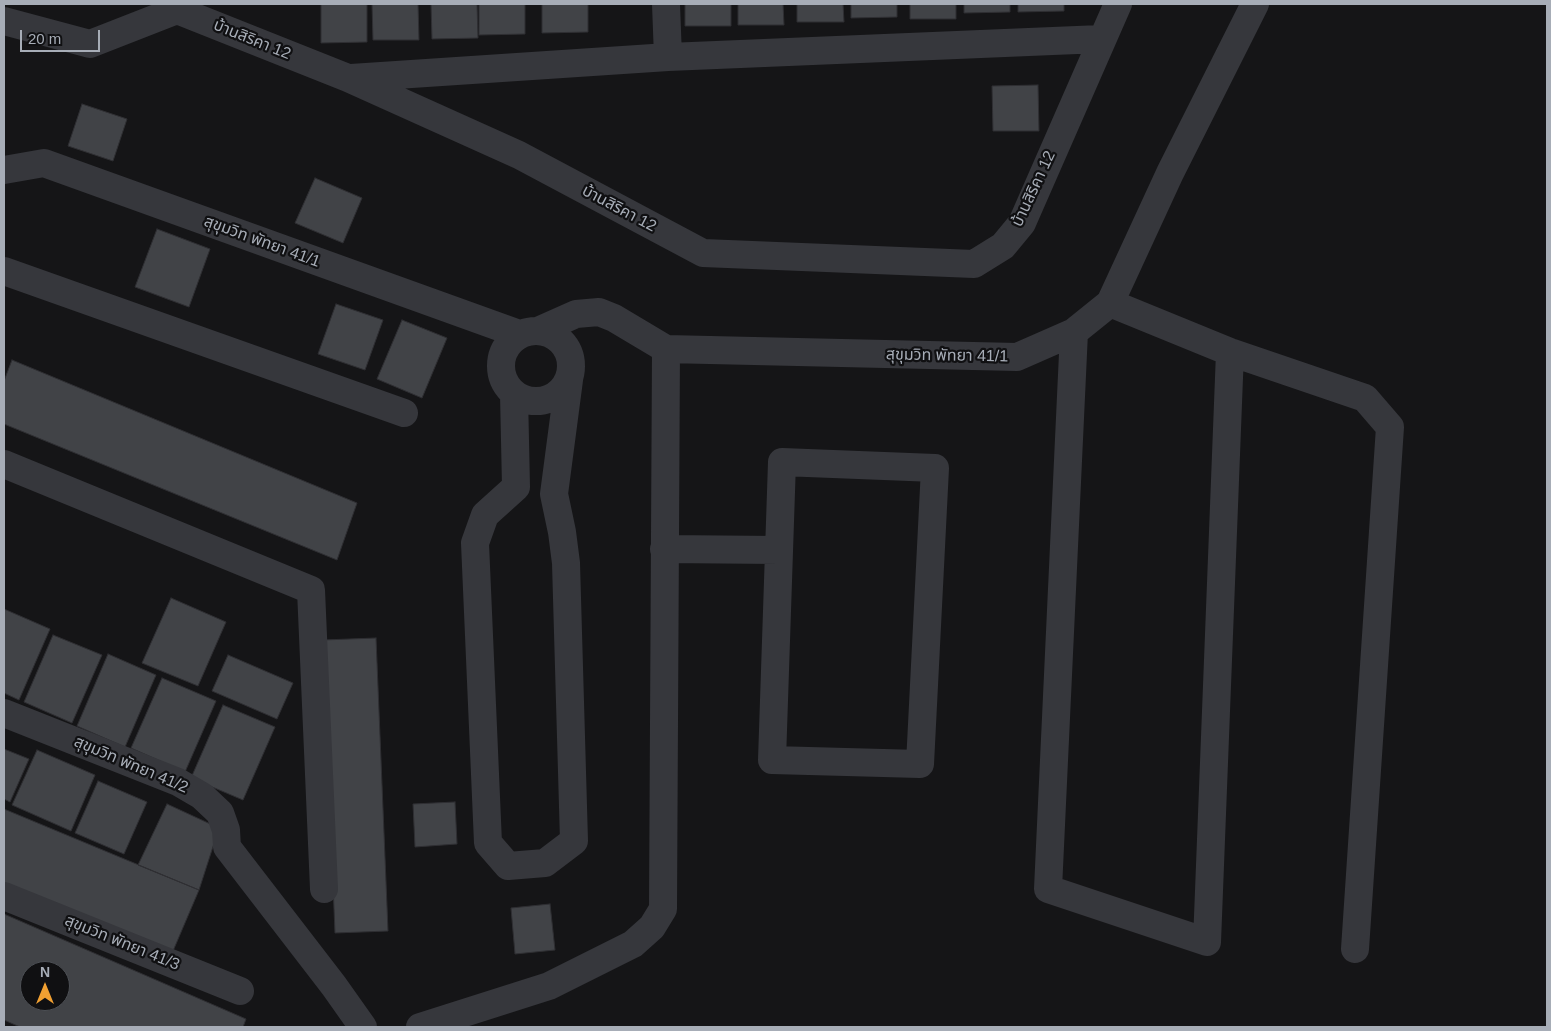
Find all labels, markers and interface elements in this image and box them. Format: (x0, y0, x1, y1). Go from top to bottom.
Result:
street label: บ้านสิริคา 12 (211, 16, 293, 64)
scale bar (22, 20, 102, 52)
text: 20 m (28, 30, 61, 47)
street label: บ้านสิริคา 12 (1008, 148, 1060, 230)
street label: บ้านสิริคา 12 (579, 181, 659, 237)
street label: สุขุมวิท พัทยา 41/1 (201, 212, 323, 272)
street label: สุขุมวิท พัทยา 41/1 (886, 345, 1008, 367)
street label: สุขุมวิท พัทยา 41/2 (71, 732, 191, 798)
street label: สุขุมวิท พัทยา 41/3 (62, 911, 182, 975)
north arrow (20, 961, 70, 1011)
text: N (40, 964, 50, 980)

